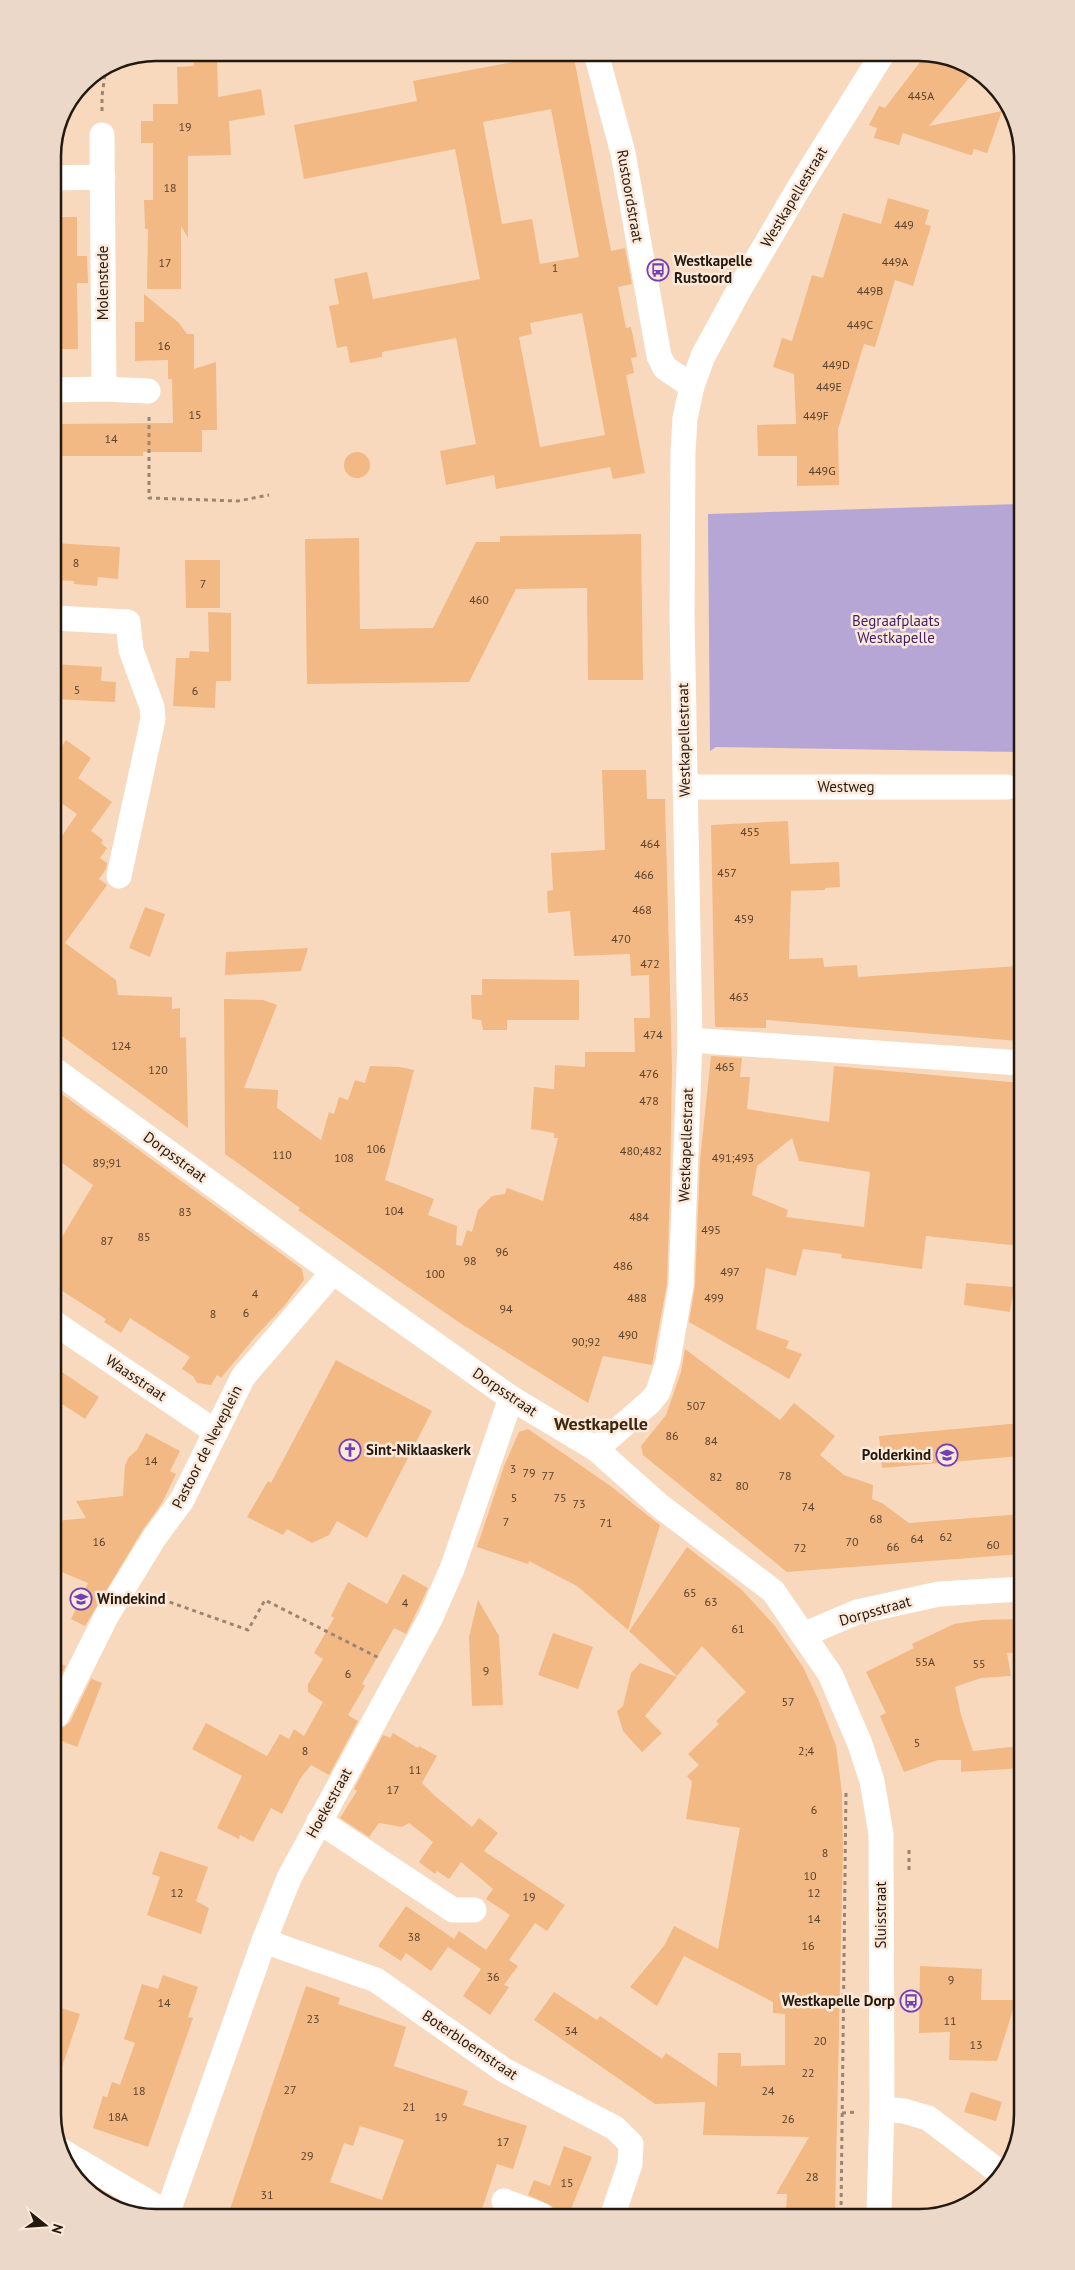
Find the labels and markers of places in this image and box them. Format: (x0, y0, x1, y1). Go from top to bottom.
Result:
place label: Westkapelle Rustoord (674, 251, 753, 287)
bus stop icon: Westkapelle Rustoord (646, 258, 670, 282)
church icon: Sint-Niklaaskerk (338, 1438, 362, 1462)
place label: Sint-Niklaaskerk (366, 1440, 472, 1459)
school or university icon: Polderkind (935, 1443, 959, 1467)
place label: Polderkind (862, 1445, 931, 1464)
school or university icon: Windekind (69, 1587, 93, 1611)
place label: Windekind (97, 1589, 166, 1608)
bus stop icon: Westkapelle Dorp (899, 1989, 923, 2013)
place label: Westkapelle Dorp (782, 1991, 895, 2010)

